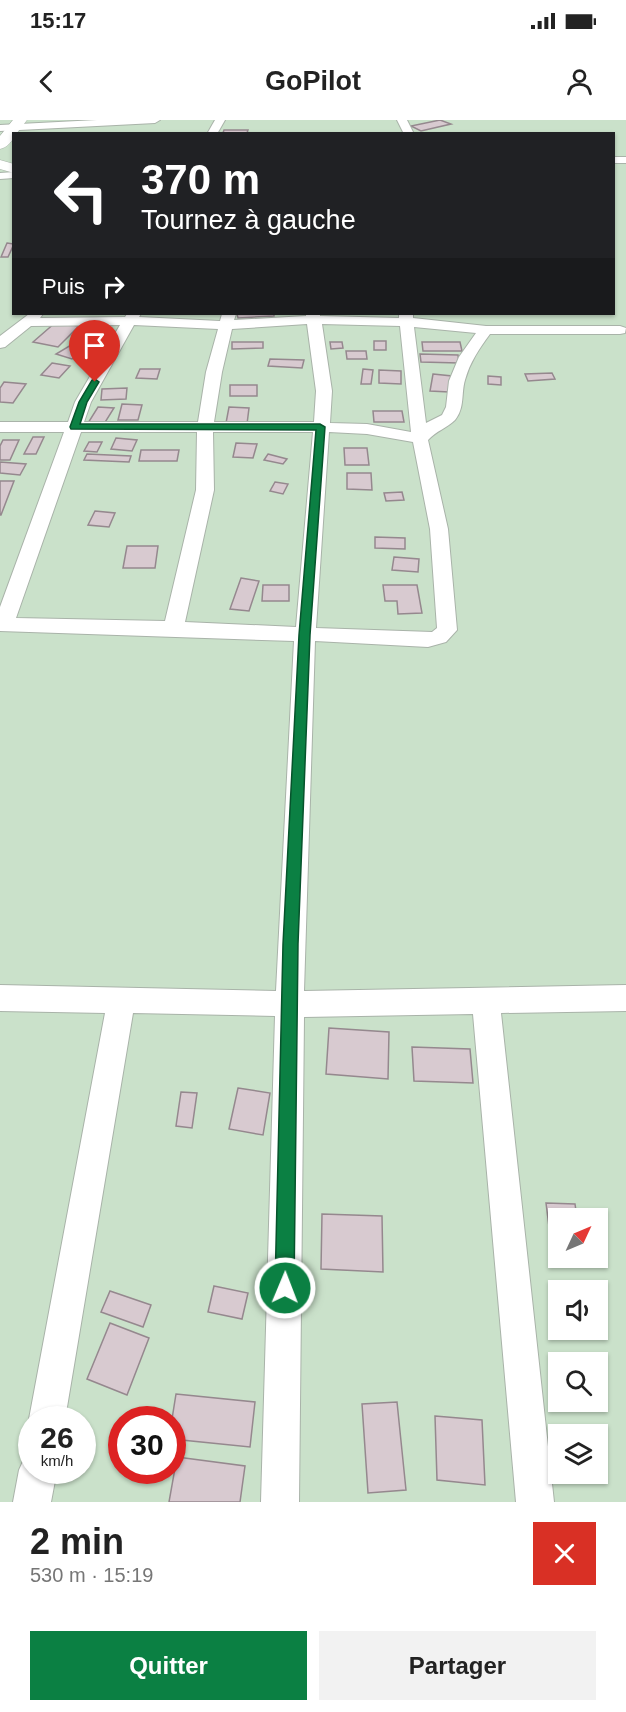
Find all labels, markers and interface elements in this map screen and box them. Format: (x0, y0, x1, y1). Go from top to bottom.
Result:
text: 15:17 (30, 8, 86, 33)
icon: back (30, 65, 63, 98)
icon: person (563, 65, 596, 98)
text: GoPilot (265, 66, 361, 96)
icon: left (42, 156, 120, 234)
text: 370 m (141, 156, 260, 203)
text: Tournez à gauche (141, 205, 356, 235)
icon: right (97, 270, 130, 303)
text: Puis (42, 274, 85, 299)
pin (69, 320, 120, 382)
icon: arrive (78, 329, 111, 362)
north arrow (548, 1208, 608, 1268)
map controls (548, 1208, 608, 1484)
position arrow (253, 1256, 317, 1320)
button: sound (548, 1280, 608, 1340)
button: search (548, 1352, 608, 1412)
speed limit sign: 30 (108, 1406, 186, 1484)
text: 26 (40, 1421, 74, 1454)
button: layers (548, 1424, 608, 1484)
text: km/h (41, 1452, 73, 1469)
text: 2 min (30, 1521, 124, 1562)
button: close (533, 1522, 596, 1585)
text: 530 m · 15:19 (30, 1564, 153, 1586)
button: Quitter (30, 1631, 307, 1700)
button: Partager (319, 1631, 596, 1700)

